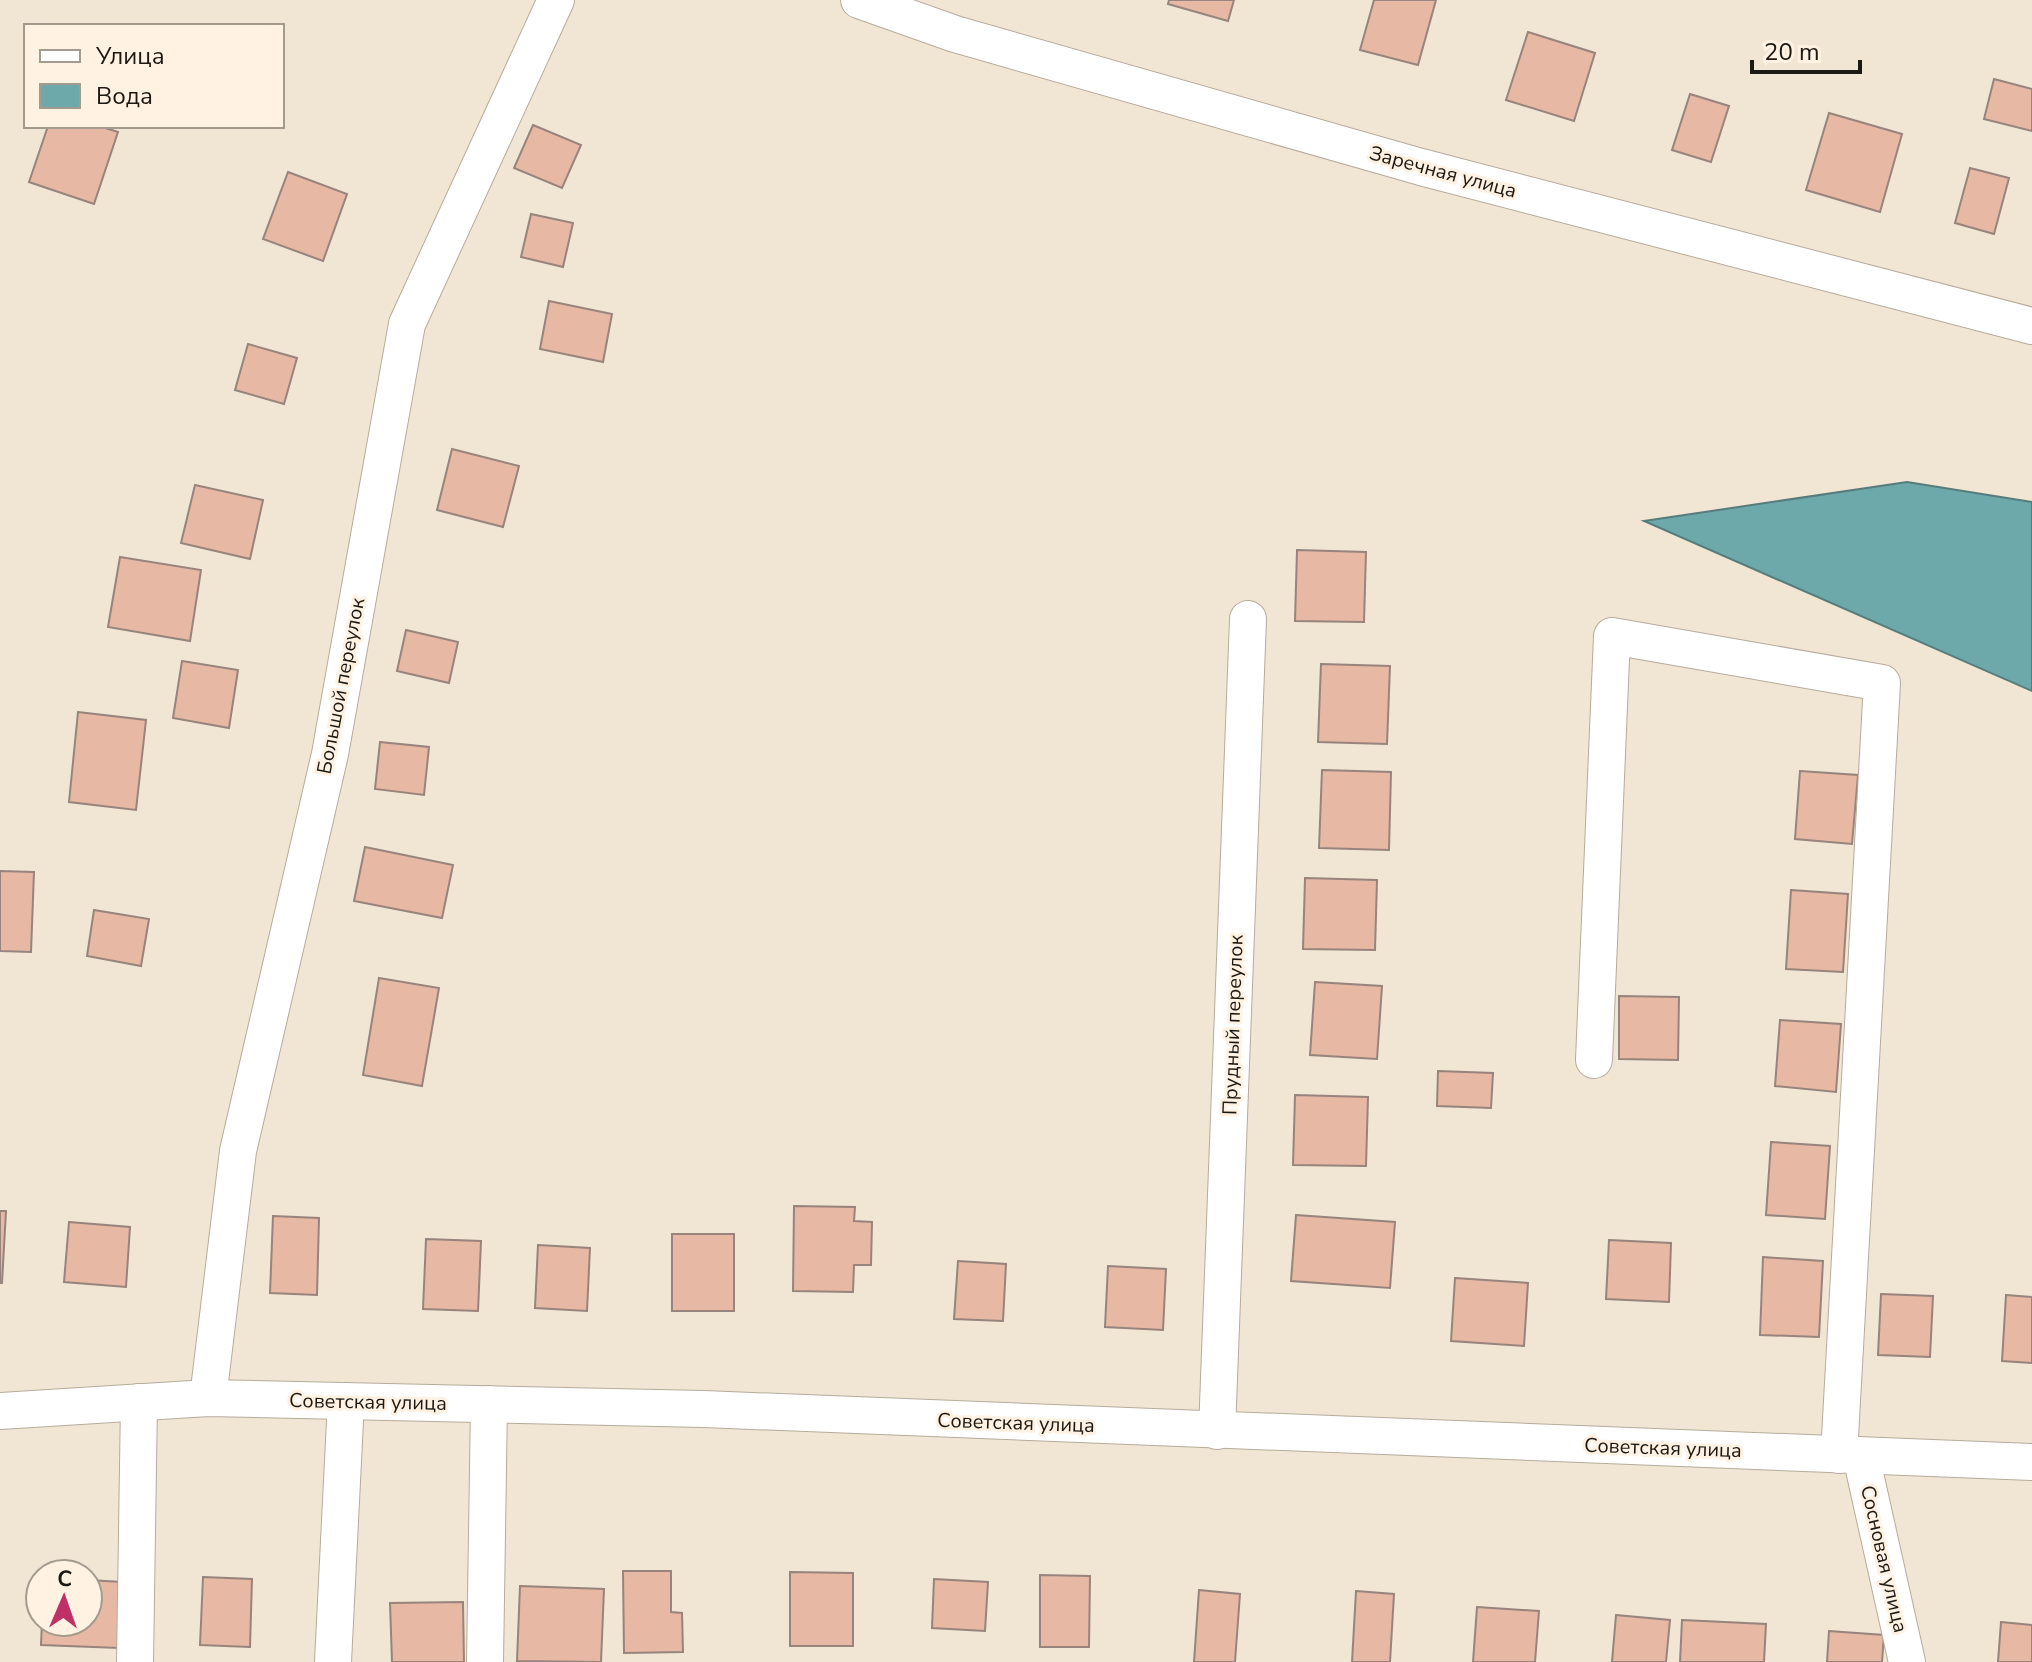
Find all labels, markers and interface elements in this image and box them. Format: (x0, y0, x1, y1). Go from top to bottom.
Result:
legend (24, 24, 284, 128)
scale bar (1752, 24, 1860, 74)
text: 20 m (1764, 36, 1820, 68)
text: Улица (95, 40, 165, 72)
text: Вода (96, 80, 153, 112)
street label: Заречная улица (1366, 139, 1520, 205)
street label: Большой переулок (311, 595, 371, 776)
street label: Прудный переулок (1216, 934, 1250, 1116)
street label: Советская улица (289, 1387, 447, 1417)
street label: Советская улица (937, 1407, 1095, 1439)
street label: Советская улица (1584, 1432, 1742, 1464)
street label: Сосновая улица (1854, 1483, 1914, 1635)
north arrow (24, 1558, 104, 1638)
text: С (57, 1564, 73, 1594)

